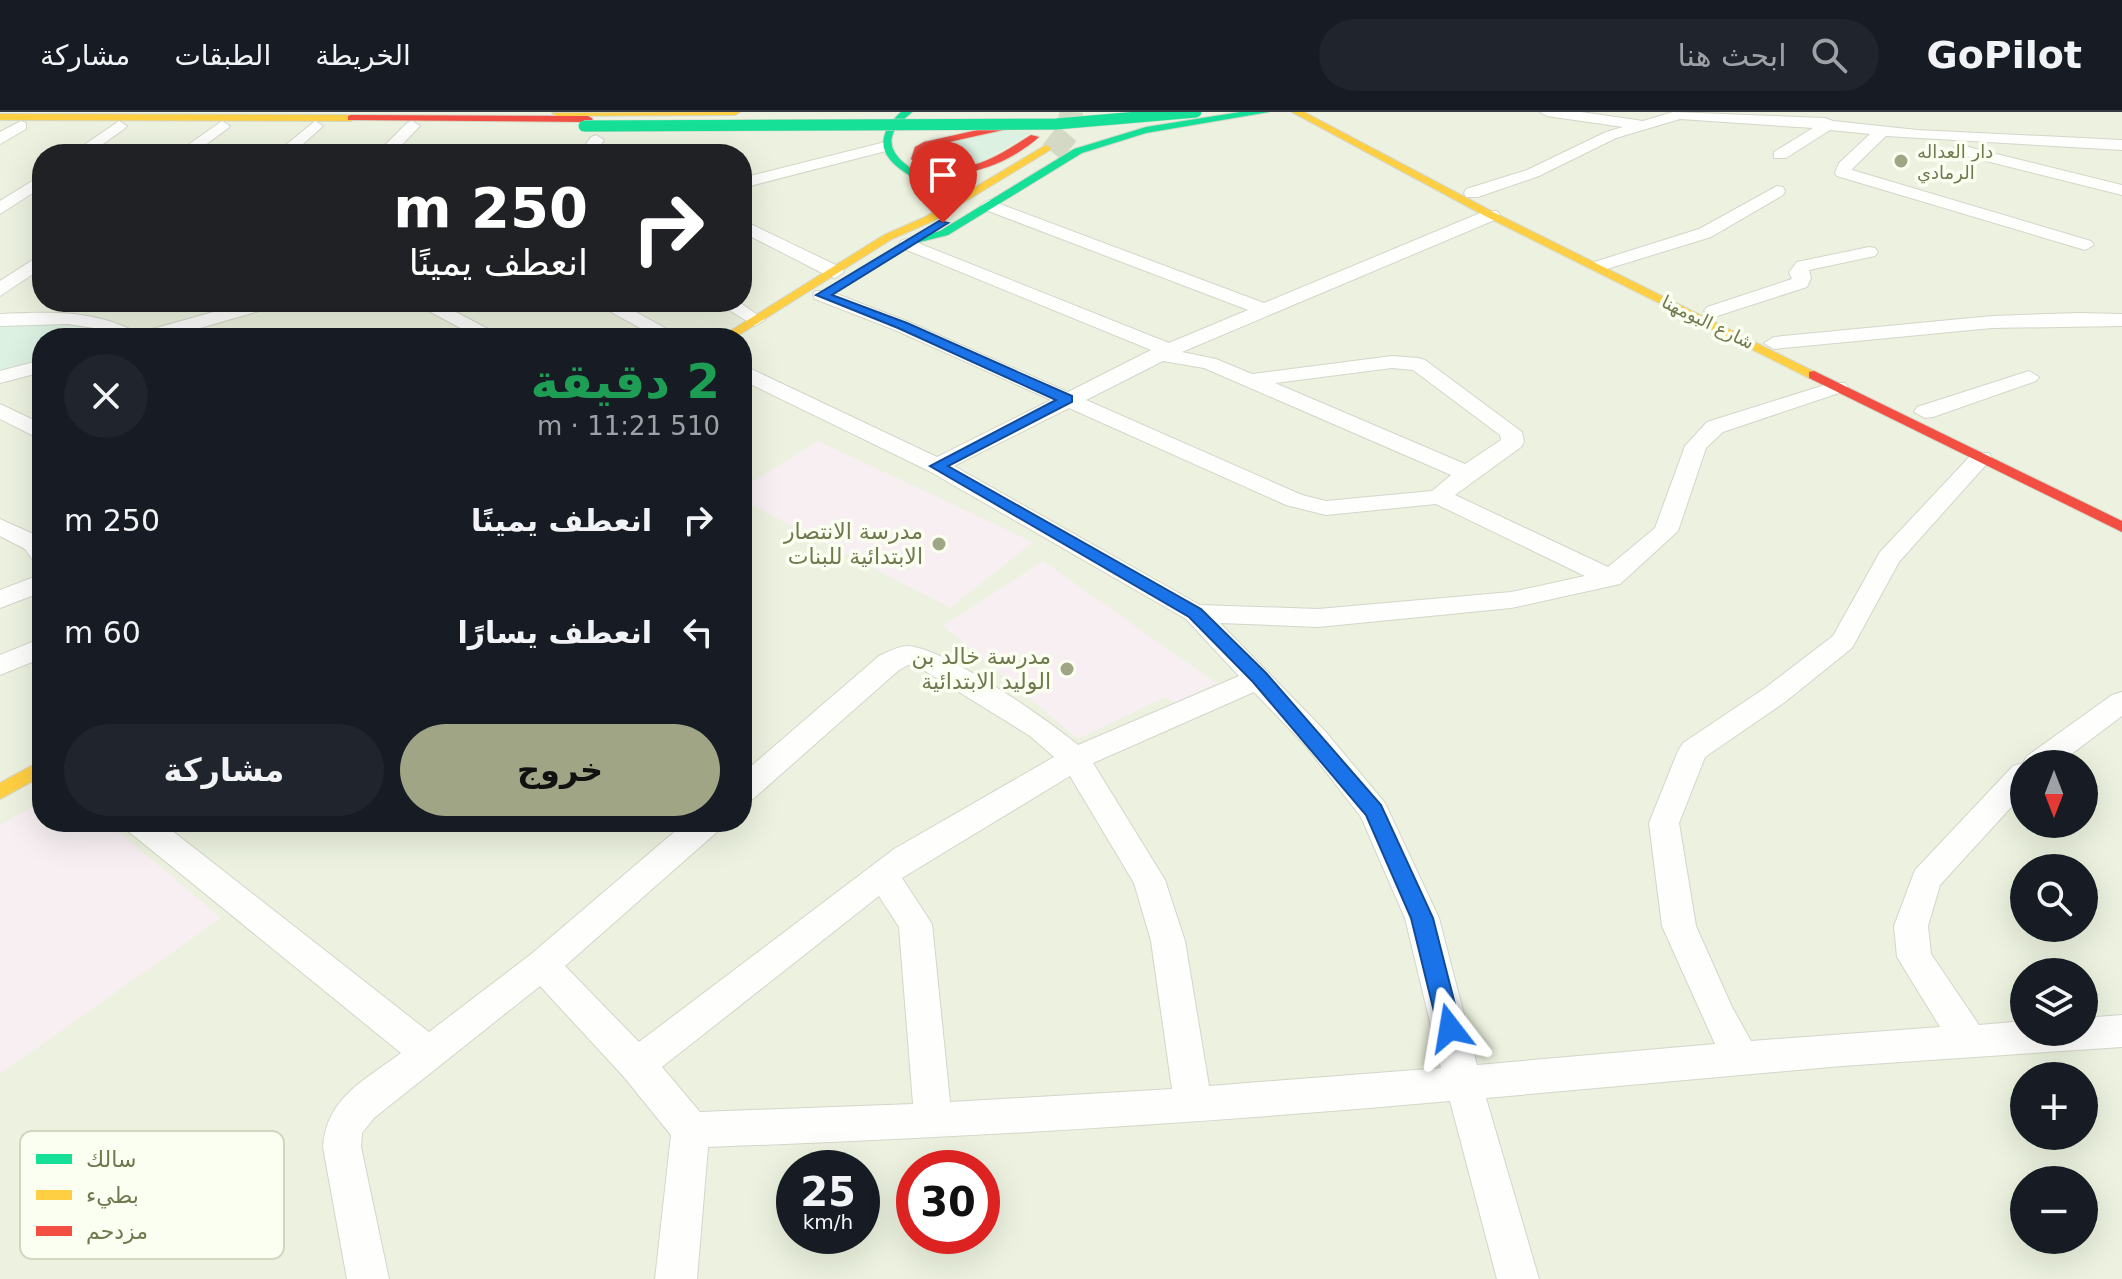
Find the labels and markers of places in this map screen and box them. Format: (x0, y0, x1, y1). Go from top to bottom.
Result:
pin (909, 141, 977, 223)
place label: دار العداله الرمادي (1917, 141, 1993, 184)
marker: دار العداله الرمادي (1892, 152, 1910, 170)
place label: مدرسة الانتصار الابتدائية للبنات (783, 519, 923, 569)
marker: مدرسة الانتصار الابتدائية للبنات (930, 535, 948, 553)
place label: مدرسة خالد بن الوليد الابتدائية (911, 644, 1051, 694)
marker: مدرسة خالد بن الوليد الابتدائية (1058, 660, 1076, 678)

